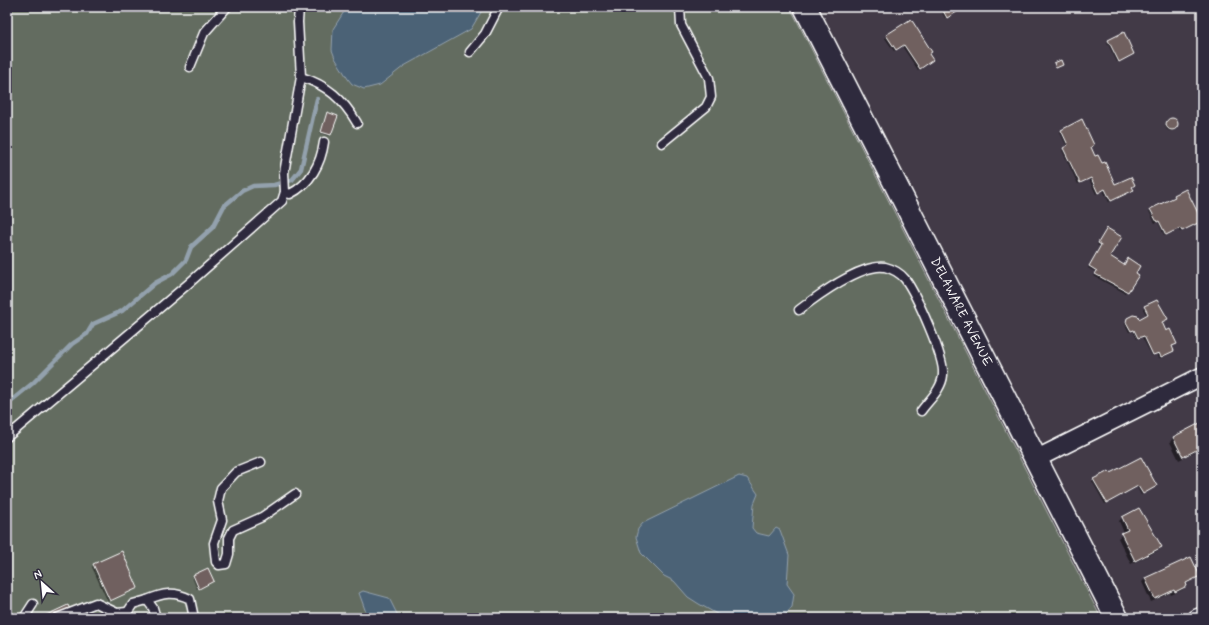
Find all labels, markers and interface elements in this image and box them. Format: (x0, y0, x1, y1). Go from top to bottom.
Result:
street label: DELAWARE AVENUE (926, 255, 996, 369)
north arrow (22, 563, 62, 603)
text: N (31, 567, 44, 583)

